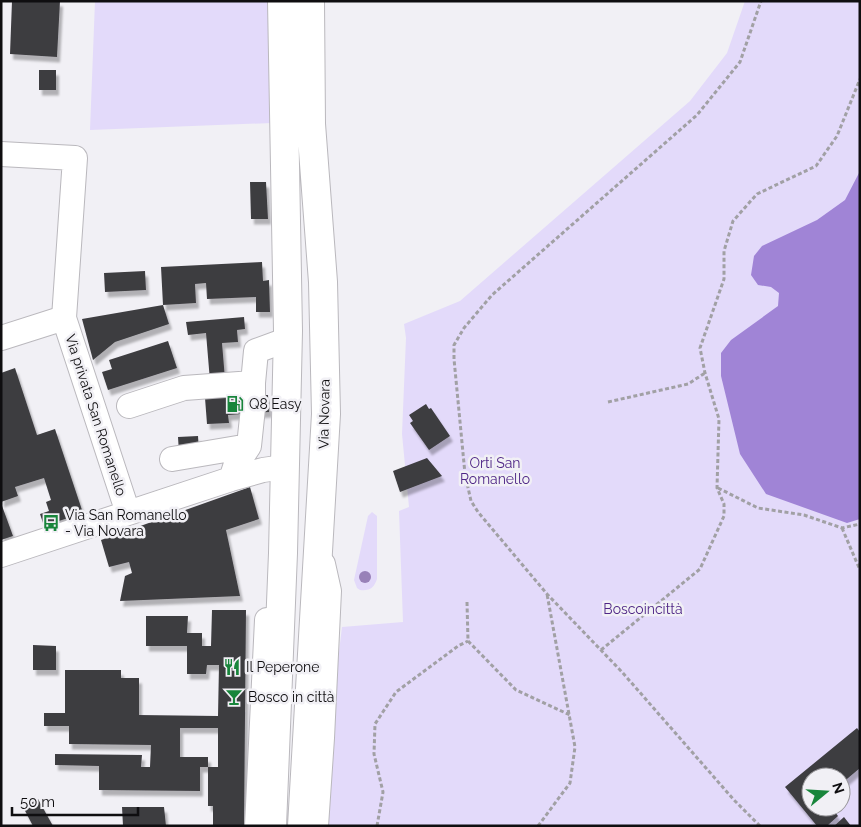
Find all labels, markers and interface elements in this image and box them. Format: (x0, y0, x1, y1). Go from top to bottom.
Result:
street label: Via privata San Romanello (62, 332, 130, 498)
street label: Via Novara (315, 379, 333, 449)
fuel station icon: Q8 Easy (225, 394, 245, 414)
place label: Q8 Easy (249, 396, 302, 412)
park label: Orti San Romanello (460, 455, 530, 487)
place label: Via San Romanello - Via Novara (65, 507, 187, 539)
bus stop icon: Via San Romanello - Via Novara (41, 513, 61, 533)
park label: Boscoincittà (603, 601, 683, 617)
restaurant icon: Il Peperone (222, 657, 242, 677)
place label: Il Peperone (246, 659, 319, 675)
bar icon: Bosco in città (224, 687, 244, 707)
place label: Bosco in città (248, 689, 334, 705)
north arrow (801, 767, 851, 817)
text: N (829, 780, 848, 796)
scale bar (12, 784, 139, 816)
text: 50 m (20, 793, 55, 811)

